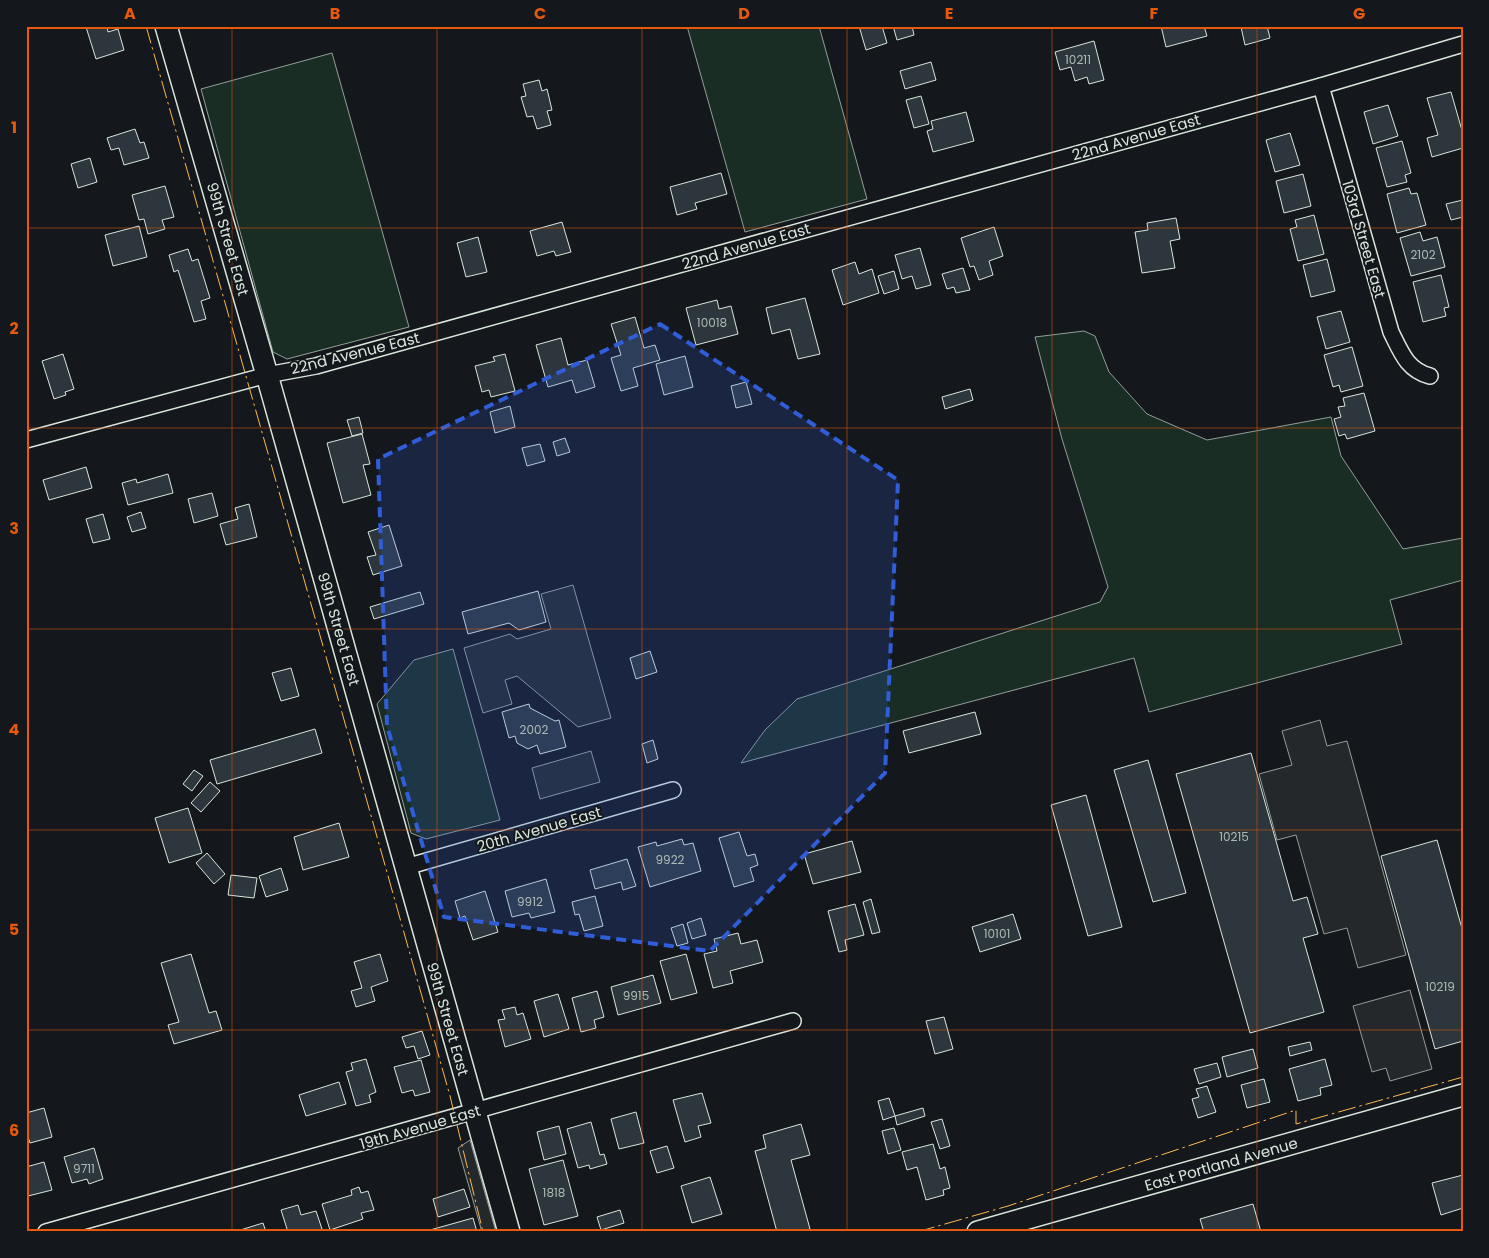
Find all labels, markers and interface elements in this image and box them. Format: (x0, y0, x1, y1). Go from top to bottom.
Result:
text: A (124, 2, 136, 25)
text: B (330, 2, 340, 25)
text: C (534, 2, 546, 25)
text: D (738, 2, 750, 25)
text: E (945, 2, 953, 25)
text: F (1150, 2, 1159, 25)
text: G (1353, 2, 1365, 25)
house number: 10211 (1065, 51, 1091, 68)
street label: 22nd Avenue East (1069, 109, 1203, 165)
text: 1 (11, 116, 17, 139)
street label: 103rd Street East (1337, 178, 1391, 300)
street label: 99th Street East (202, 180, 254, 298)
street label: 22nd Avenue East (679, 218, 813, 274)
house number: 2102 (1410, 246, 1436, 263)
house number: 10018 (697, 314, 727, 331)
text: 2 (9, 317, 19, 340)
street label: 22nd Avenue East (288, 327, 422, 379)
text: 3 (9, 517, 19, 540)
street label: 99th Street East (313, 570, 365, 688)
text: 4 (9, 718, 20, 741)
house number: 2002 (520, 721, 549, 738)
street label: 20th Avenue East (474, 801, 604, 857)
house number: 10215 (1219, 828, 1249, 845)
house number: 9922 (656, 851, 685, 868)
house number: 9912 (517, 893, 543, 910)
text: 5 (9, 918, 19, 941)
house number: 10101 (984, 925, 1010, 942)
street label: 99th Street East (422, 960, 474, 1078)
house number: 10219 (1425, 978, 1455, 995)
house number: 9915 (623, 987, 649, 1004)
street label: 19th Avenue East (357, 1100, 483, 1154)
text: 6 (9, 1119, 19, 1142)
street label: East Portland Avenue (1142, 1132, 1300, 1196)
house number: 9711 (73, 1160, 95, 1177)
house number: 1818 (543, 1184, 565, 1201)

